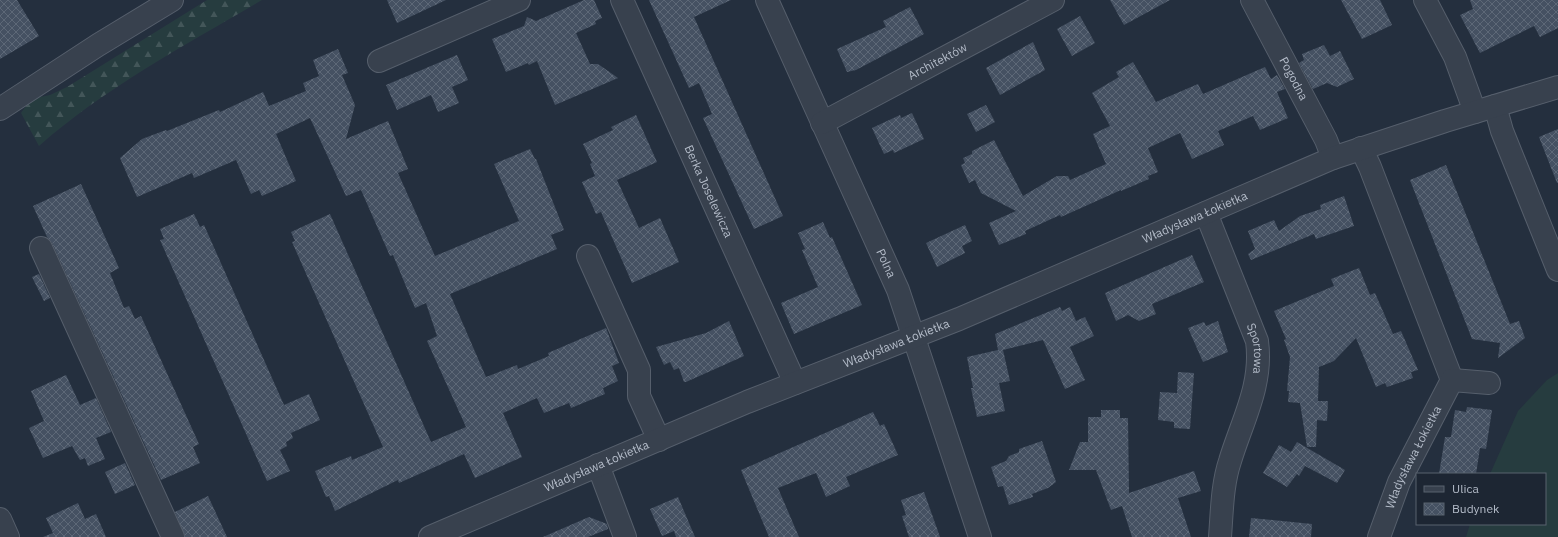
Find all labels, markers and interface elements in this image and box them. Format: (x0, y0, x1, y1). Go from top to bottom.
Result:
street label: Architektów (905, 39, 970, 83)
street label: Pogodna (1276, 54, 1312, 103)
street label: Berka Joselewicza (682, 143, 737, 240)
street label: Władysława Łokietka (1140, 188, 1250, 246)
street label: Polna (873, 246, 900, 281)
street label: Władysława Łokietka (841, 315, 952, 371)
street label: Sportowa (1244, 321, 1266, 375)
street label: Władysława Łokietka (1382, 402, 1445, 511)
street label: Władysława Łokietka (541, 436, 652, 495)
legend (1416, 473, 1546, 525)
text: Ulica (1452, 481, 1479, 496)
text: Budynek (1452, 501, 1500, 516)

